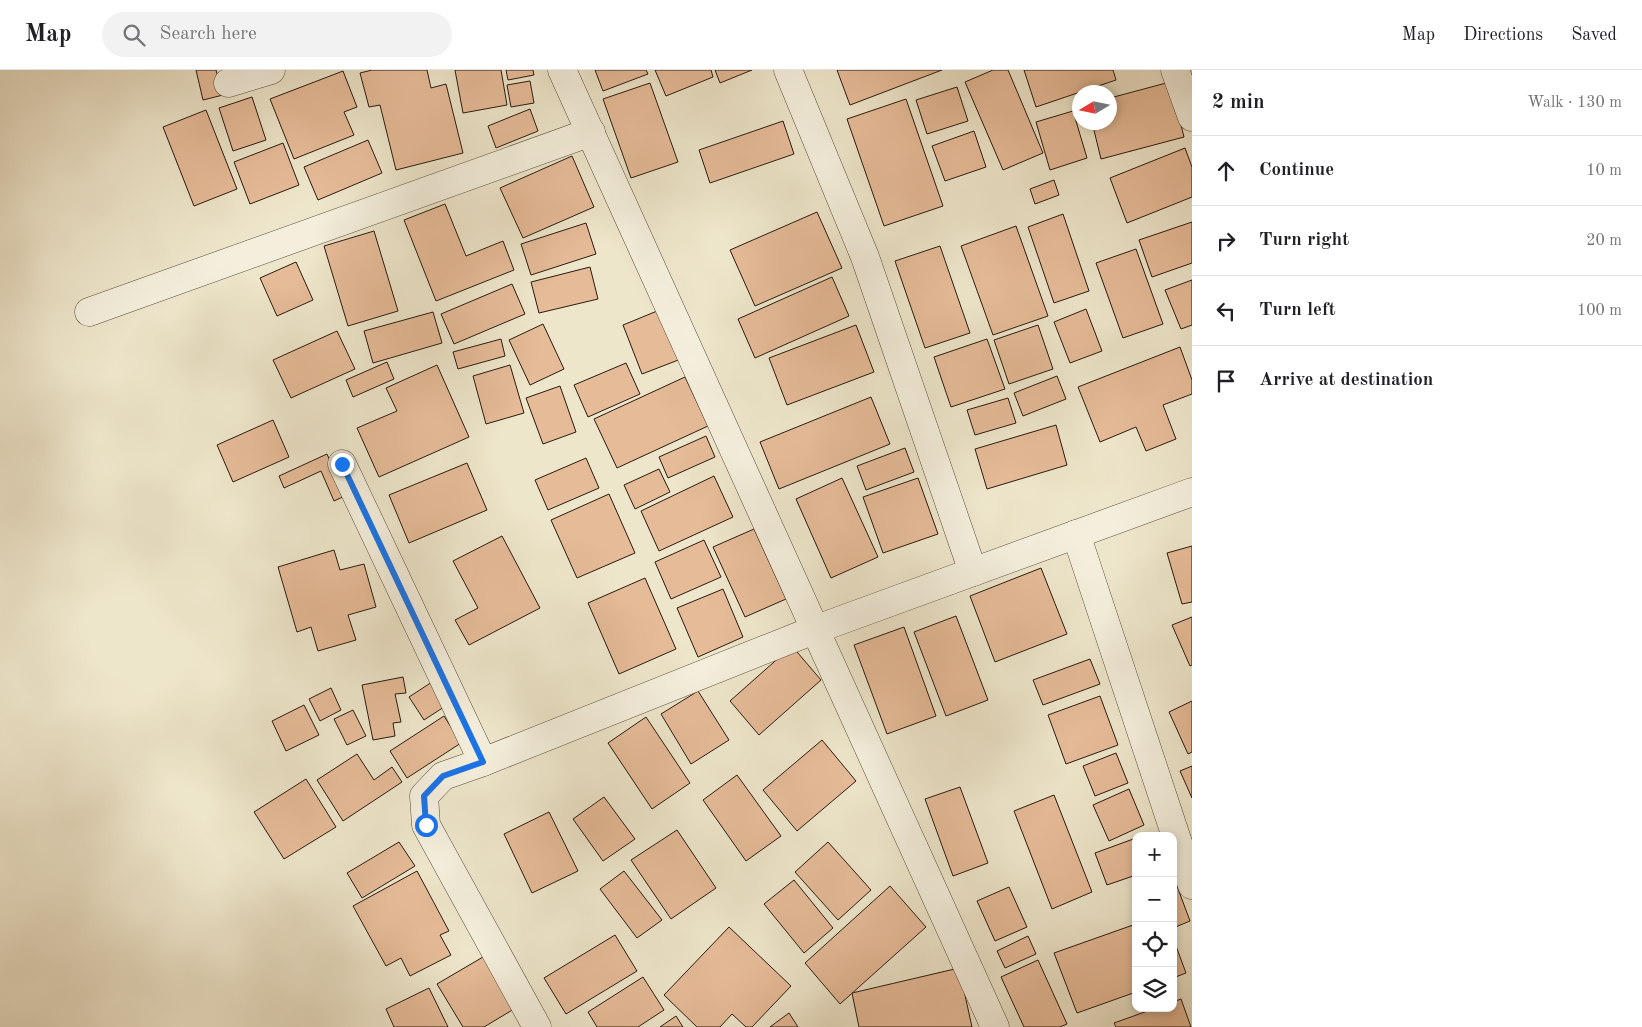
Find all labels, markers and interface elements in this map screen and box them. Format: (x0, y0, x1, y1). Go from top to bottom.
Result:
search box (102, 12, 452, 57)
icon: search (120, 21, 148, 49)
text: Map (25, 23, 72, 47)
text: Search here (160, 25, 257, 44)
text: Map (1402, 26, 1435, 44)
text: Directions (1463, 26, 1543, 44)
text: Saved (1571, 26, 1617, 44)
north arrow (1072, 85, 1117, 130)
text: 2 min (1212, 92, 1265, 113)
text: Walk · 130 m (1527, 95, 1622, 111)
icon: ahead (1212, 157, 1240, 185)
text: Continue (1259, 161, 1334, 180)
text: 10 m (1586, 163, 1622, 179)
icon: right (1212, 227, 1240, 255)
text: Turn right (1259, 231, 1349, 250)
text: 20 m (1586, 233, 1622, 249)
icon: left (1212, 297, 1240, 325)
text: Turn left (1259, 301, 1336, 320)
text: 100 m (1577, 303, 1622, 319)
icon: arrive (1212, 367, 1240, 395)
text: Arrive at destination (1259, 371, 1433, 390)
route end (331, 453, 354, 476)
route start (415, 814, 438, 837)
map controls (1132, 832, 1177, 1012)
button: + (1132, 832, 1177, 877)
button: − (1132, 877, 1177, 922)
button: locate (1132, 922, 1177, 967)
button: layers (1132, 967, 1177, 1012)

